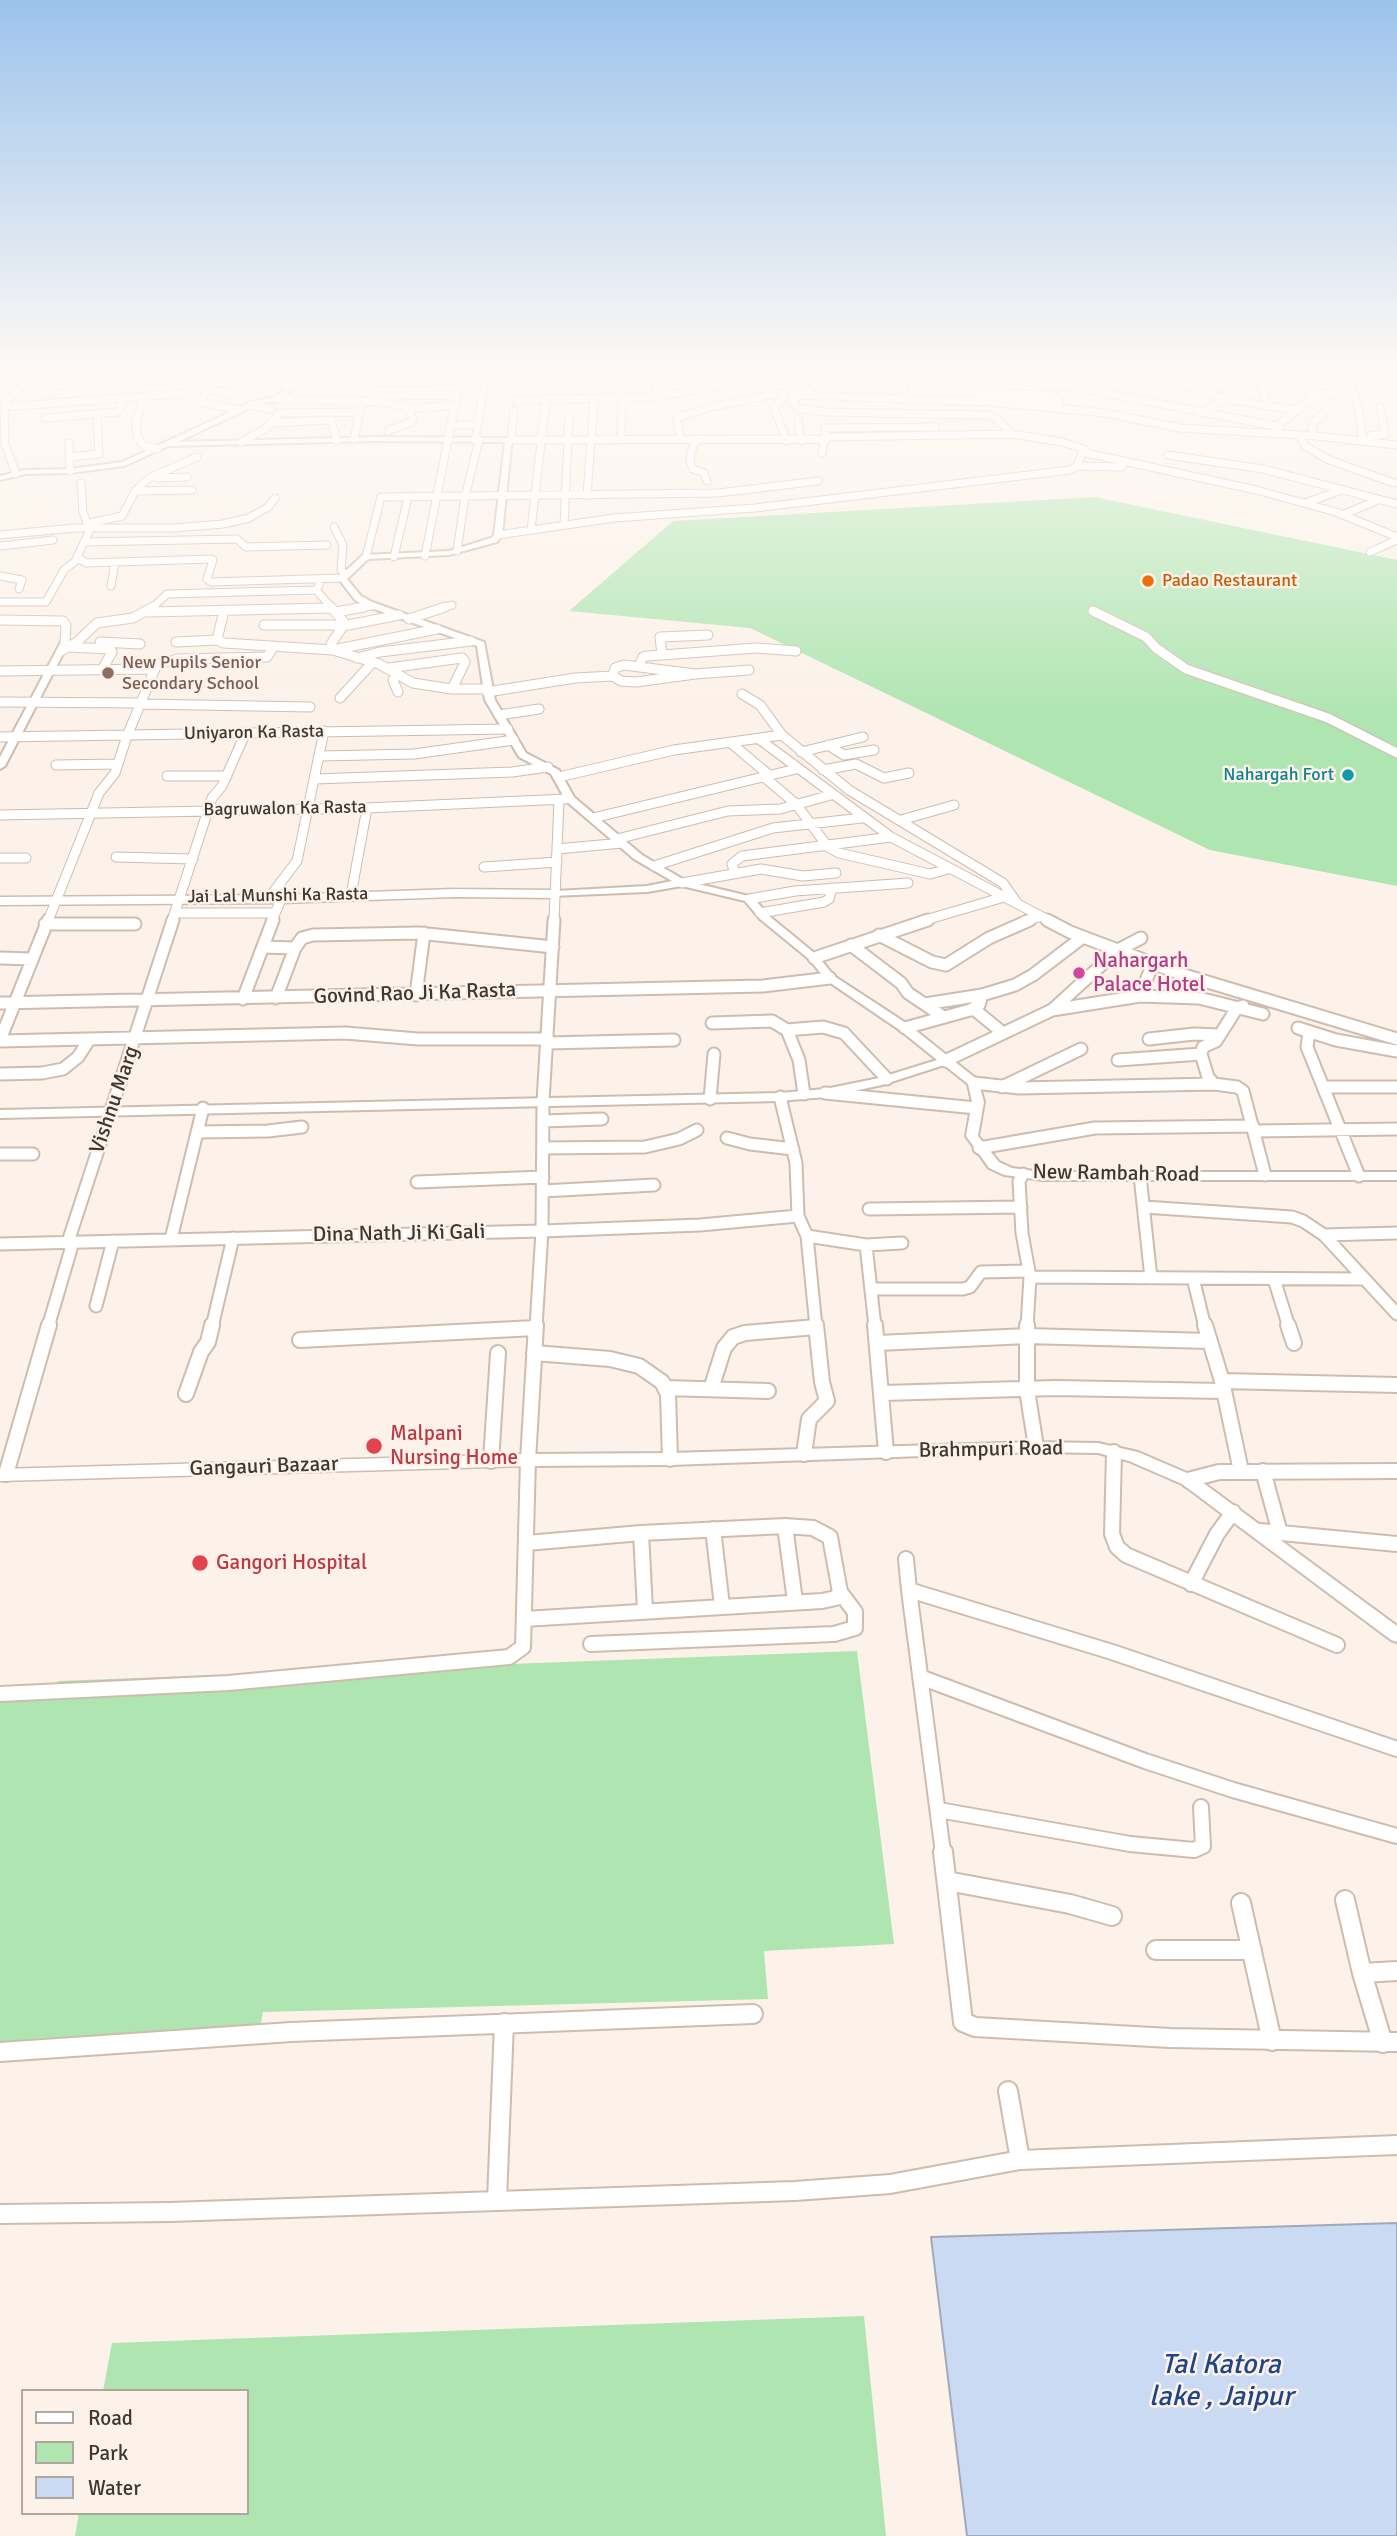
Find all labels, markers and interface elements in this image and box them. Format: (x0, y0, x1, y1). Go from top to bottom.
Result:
place label: Padao Restaurant (1162, 570, 1297, 592)
marker: Padao Restaurant (1140, 573, 1156, 589)
place label: New Pupils Senior Secondary School (122, 652, 261, 694)
marker: New Pupils Senior Secondary School (100, 665, 116, 681)
street label: Uniyaron Ka Rasta (184, 721, 324, 745)
place label: Nahargah Fort (1223, 764, 1334, 786)
marker: Nahargah Fort (1340, 767, 1356, 783)
street label: Bagruwalon Ka Rasta (203, 797, 367, 821)
street label: Jai Lal Munshi Ka Rasta (187, 884, 369, 908)
place label: Nahargarh Palace Hotel (1093, 948, 1205, 998)
marker: Nahargarh Palace Hotel (1071, 965, 1087, 981)
street label: Govind Rao Ji Ka Rasta (313, 978, 517, 1010)
street label: Vishnu Marg (85, 1043, 145, 1157)
street label: New Rambah Road (1032, 1160, 1200, 1188)
street label: Dina Nath Ji Ki Gali (313, 1220, 485, 1248)
place label: Malpani Nursing Home (390, 1421, 518, 1471)
marker: Malpani Nursing Home (364, 1436, 384, 1456)
street label: Brahmpuri Road (918, 1436, 1064, 1464)
street label: Gangauri Bazaar (189, 1452, 339, 1482)
place label: Gangori Hospital (216, 1550, 367, 1576)
marker: Gangori Hospital (190, 1553, 210, 1573)
water label: Tal Katora lake , Jaipur (1149, 2349, 1293, 2415)
legend (21, 2389, 248, 2515)
text: Road (88, 2405, 133, 2431)
text: Park (88, 2440, 128, 2466)
text: Water (88, 2475, 141, 2501)

